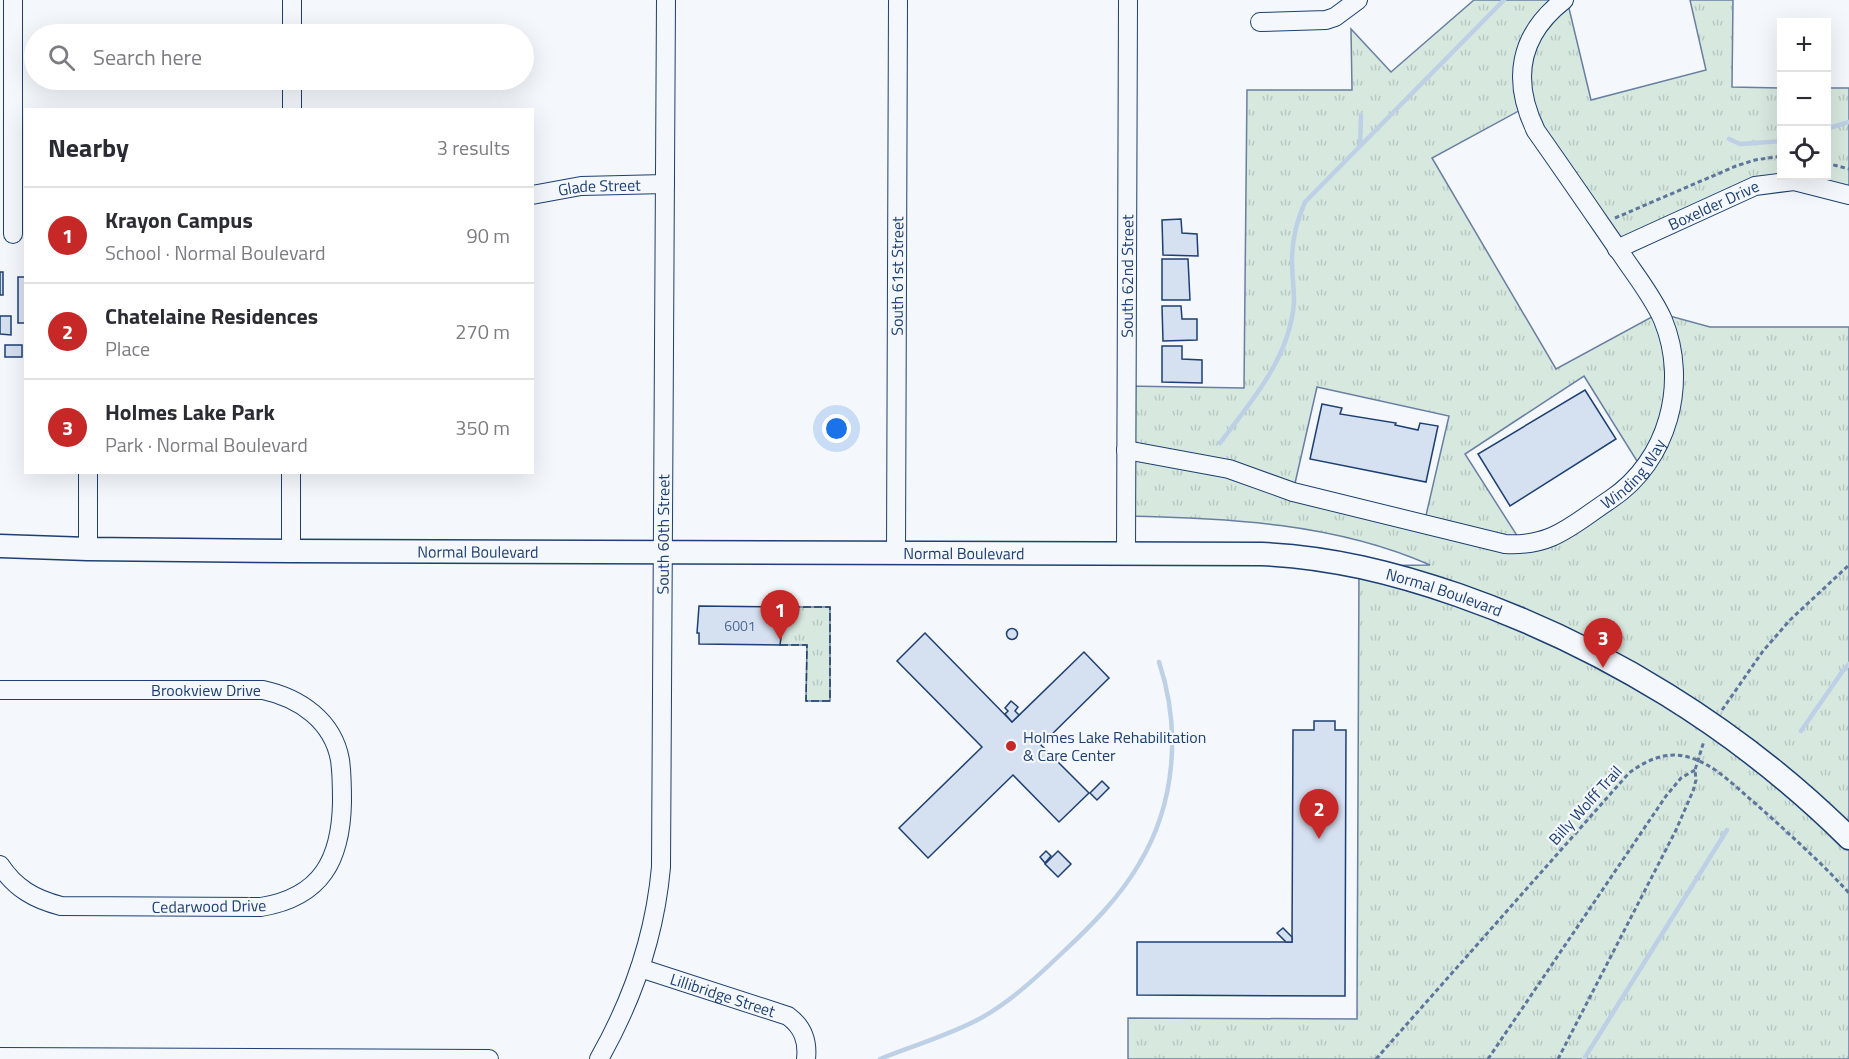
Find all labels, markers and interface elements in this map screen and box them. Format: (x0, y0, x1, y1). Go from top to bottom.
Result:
map controls (1777, 18, 1831, 180)
button: + (1777, 18, 1831, 72)
search box (24, 24, 534, 90)
text: Search here (93, 40, 202, 74)
icon: search (45, 41, 78, 74)
button: − (1777, 72, 1831, 126)
button: locate (1777, 126, 1831, 180)
text: Nearby (48, 128, 129, 167)
text: 3 results (437, 132, 510, 163)
street label: Glade Street (556, 173, 641, 202)
street label: Boxelder Drive (1664, 174, 1763, 236)
text: Krayon Campus (105, 203, 253, 237)
street label: South 62nd Street (1115, 214, 1139, 338)
street label: South 61st Street (885, 216, 909, 336)
text: 1 (62, 220, 73, 251)
text: 90 m (466, 220, 510, 251)
text: School · Normal Boulevard (105, 237, 326, 268)
text: Chatelaine Residences (105, 299, 318, 333)
text: 2 (62, 316, 73, 347)
text: 270 m (455, 316, 510, 347)
text: Place (105, 333, 150, 364)
text: Holmes Lake Park (105, 395, 275, 429)
text: 3 (62, 412, 73, 443)
text: 350 m (455, 412, 510, 443)
your location (822, 414, 851, 443)
text: Park · Normal Boulevard (105, 429, 308, 460)
street label: Winding Way (1596, 435, 1671, 515)
street label: South 60th Street (651, 474, 675, 595)
street label: Normal Boulevard (417, 539, 539, 564)
street label: Normal Boulevard (903, 541, 1025, 565)
street label: Normal Boulevard (1384, 562, 1506, 622)
pin: 1 (760, 590, 800, 640)
house number: 6001 (724, 615, 756, 636)
pin: 3 (1584, 618, 1622, 668)
street label: Brookview Drive (151, 678, 261, 702)
place label: Holmes Lake Rehabilitation & Care Center (1023, 725, 1206, 767)
marker: Holmes Lake Rehabilitation & Care Center (1004, 739, 1018, 753)
street label: Billy Wolff Trail (1543, 760, 1627, 850)
pin: 2 (1300, 790, 1338, 839)
street label: Cedarwood Drive (151, 893, 267, 919)
street label: Lillibridge Street (667, 967, 779, 1023)

